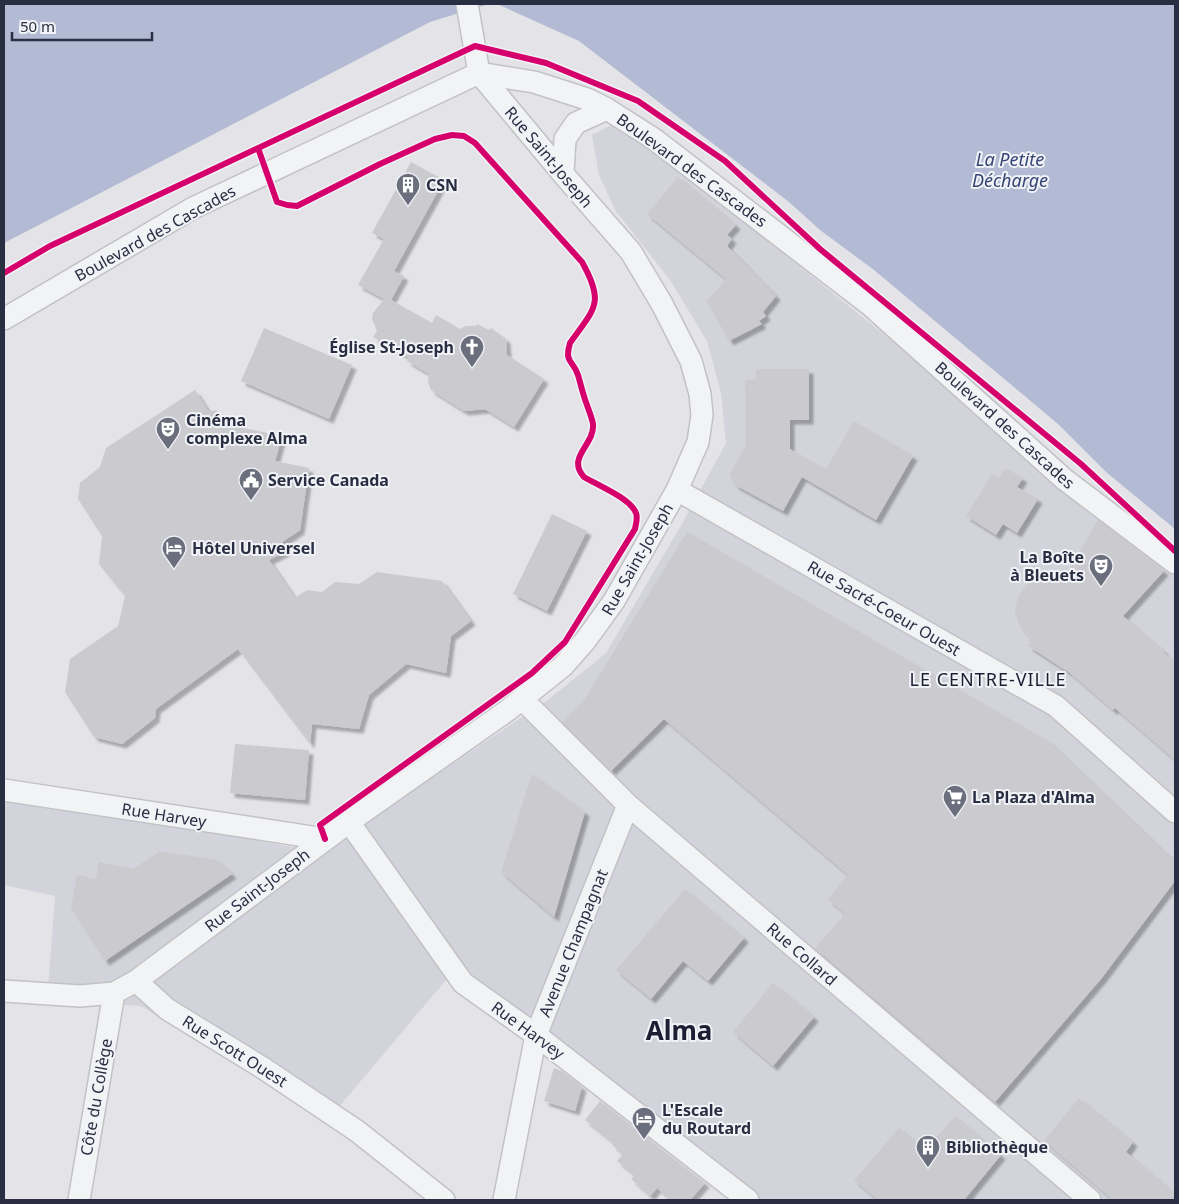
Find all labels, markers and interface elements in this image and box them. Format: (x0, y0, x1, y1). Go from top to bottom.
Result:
scale bar (12, 10, 152, 42)
text: 50 m (20, 16, 55, 36)
street label: Rue Saint-Joseph (500, 102, 598, 212)
street label: Boulevard des Cascades (612, 108, 772, 232)
water label: La Petite Décharge (972, 147, 1048, 192)
building icon: CSN (395, 172, 421, 206)
place label: CSN (426, 174, 458, 196)
street label: Boulevard des Cascades (71, 180, 239, 286)
church icon: Église St-Joseph (459, 334, 485, 368)
place label: Église St-Joseph (329, 336, 454, 358)
street label: Boulevard des Cascades (930, 356, 1080, 494)
place label: Cinéma complexe Alma (186, 409, 308, 449)
theatre icon: Cinéma complexe Alma (155, 416, 181, 450)
public building icon: Service Canada (238, 467, 264, 501)
place label: Service Canada (268, 469, 389, 491)
street label: Rue Saint-Joseph (596, 499, 678, 619)
hotel icon: Hôtel Universel (161, 535, 187, 569)
place label: Hôtel Universel (192, 537, 315, 559)
place label: La Boîte à Bleuets (1010, 546, 1084, 586)
theatre icon: La Boîte à Bleuets (1088, 553, 1114, 587)
street label: Rue Sacré-Coeur Ouest (803, 555, 965, 661)
district label: LE CENTRE-VILLE (910, 667, 1066, 691)
supermarket icon: La Plaza d'Alma (942, 784, 968, 818)
place label: La Plaza d'Alma (972, 786, 1095, 808)
street label: Rue Harvey (120, 797, 209, 833)
street label: Rue Saint-Joseph (200, 843, 314, 937)
street label: Avenue Champagnat (533, 866, 613, 1020)
street label: Rue Collard (762, 917, 842, 991)
street label: Rue Harvey (487, 996, 570, 1065)
street label: Rue Scott Ouest (178, 1010, 292, 1092)
district label: Alma (646, 1012, 712, 1048)
street label: Côte du Collège (75, 1037, 117, 1157)
place label: L'Escale du Routard (662, 1099, 751, 1139)
hotel icon: L'Escale du Routard (631, 1106, 657, 1140)
building icon: Bibliothèque (915, 1134, 941, 1168)
place label: Bibliothèque (946, 1136, 1048, 1158)

